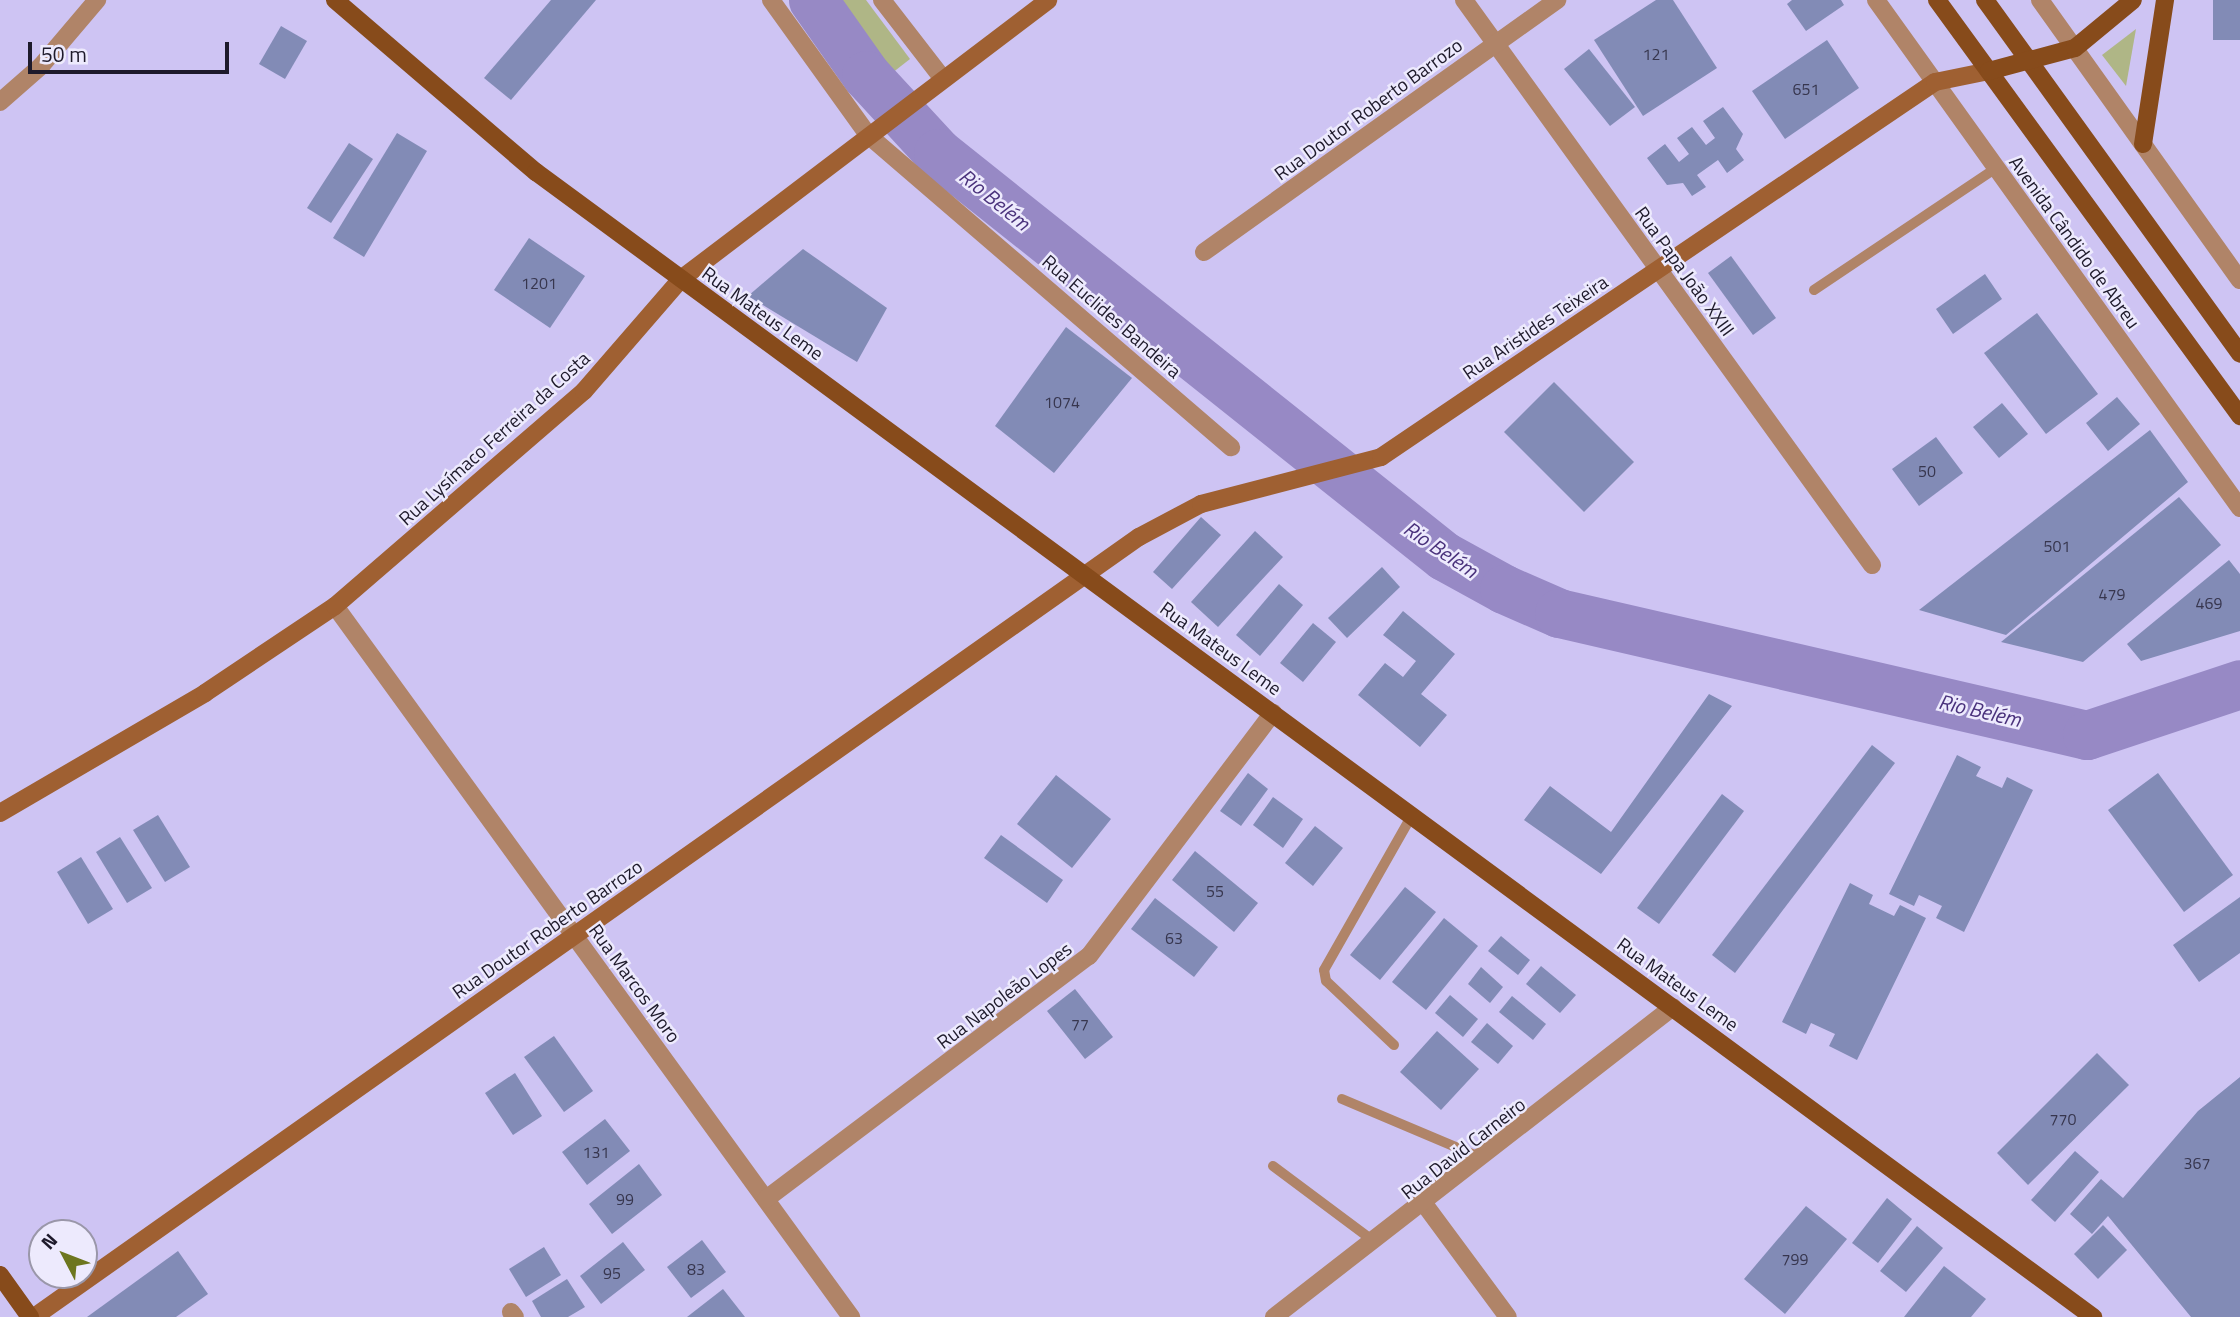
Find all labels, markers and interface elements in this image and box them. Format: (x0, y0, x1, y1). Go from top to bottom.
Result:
scale bar (32, 28, 233, 72)
street label: Rua Doutor Roberto Barrozo (1270, 33, 1466, 185)
text: 50 m (41, 38, 87, 70)
house number: 121 (1643, 44, 1669, 64)
house number: 651 (1793, 79, 1819, 99)
street label: Avenida Cândido de Abreu (2005, 151, 2145, 333)
water label: Rio Belém (955, 163, 1035, 235)
street label: Rua Papa João XXIII (1630, 202, 1740, 340)
street label: Rua Euclides Bandeira (1038, 249, 1186, 383)
street label: Rua Mateus Leme (698, 261, 828, 365)
street label: Rua Aristides Teixeira (1458, 270, 1612, 384)
house number: 1201 (521, 273, 557, 293)
street label: Rua Lysímaco Ferreira da Costa (394, 346, 594, 530)
house number: 1074 (1044, 392, 1080, 412)
house number: 50 (1918, 461, 1936, 481)
water label: Rio Belém (1399, 515, 1483, 583)
house number: 501 (2044, 536, 2070, 556)
house number: 479 (2099, 584, 2125, 604)
house number: 469 (2196, 593, 2222, 613)
street label: Rua Mateus Leme (1156, 596, 1286, 700)
water label: Rio Belém (1936, 688, 2024, 732)
street label: Rua Doutor Roberto Barrozo (448, 855, 646, 1003)
house number: 55 (1206, 881, 1224, 901)
street label: Rua Marcos Moro (584, 919, 686, 1047)
house number: 63 (1165, 928, 1183, 948)
street label: Rua Mateus Leme (1613, 932, 1743, 1036)
street label: Rua Napoleão Lopes (932, 937, 1076, 1053)
house number: 77 (1071, 1014, 1089, 1034)
street label: Rua David Carneiro (1396, 1092, 1530, 1204)
house number: 770 (2050, 1109, 2076, 1129)
house number: 131 (583, 1142, 609, 1162)
house number: 367 (2184, 1153, 2210, 1173)
house number: 99 (616, 1189, 634, 1209)
north arrow (28, 1219, 98, 1289)
text: N (33, 1226, 64, 1256)
house number: 799 (1782, 1249, 1808, 1269)
house number: 83 (687, 1259, 705, 1279)
house number: 95 (603, 1263, 621, 1283)

